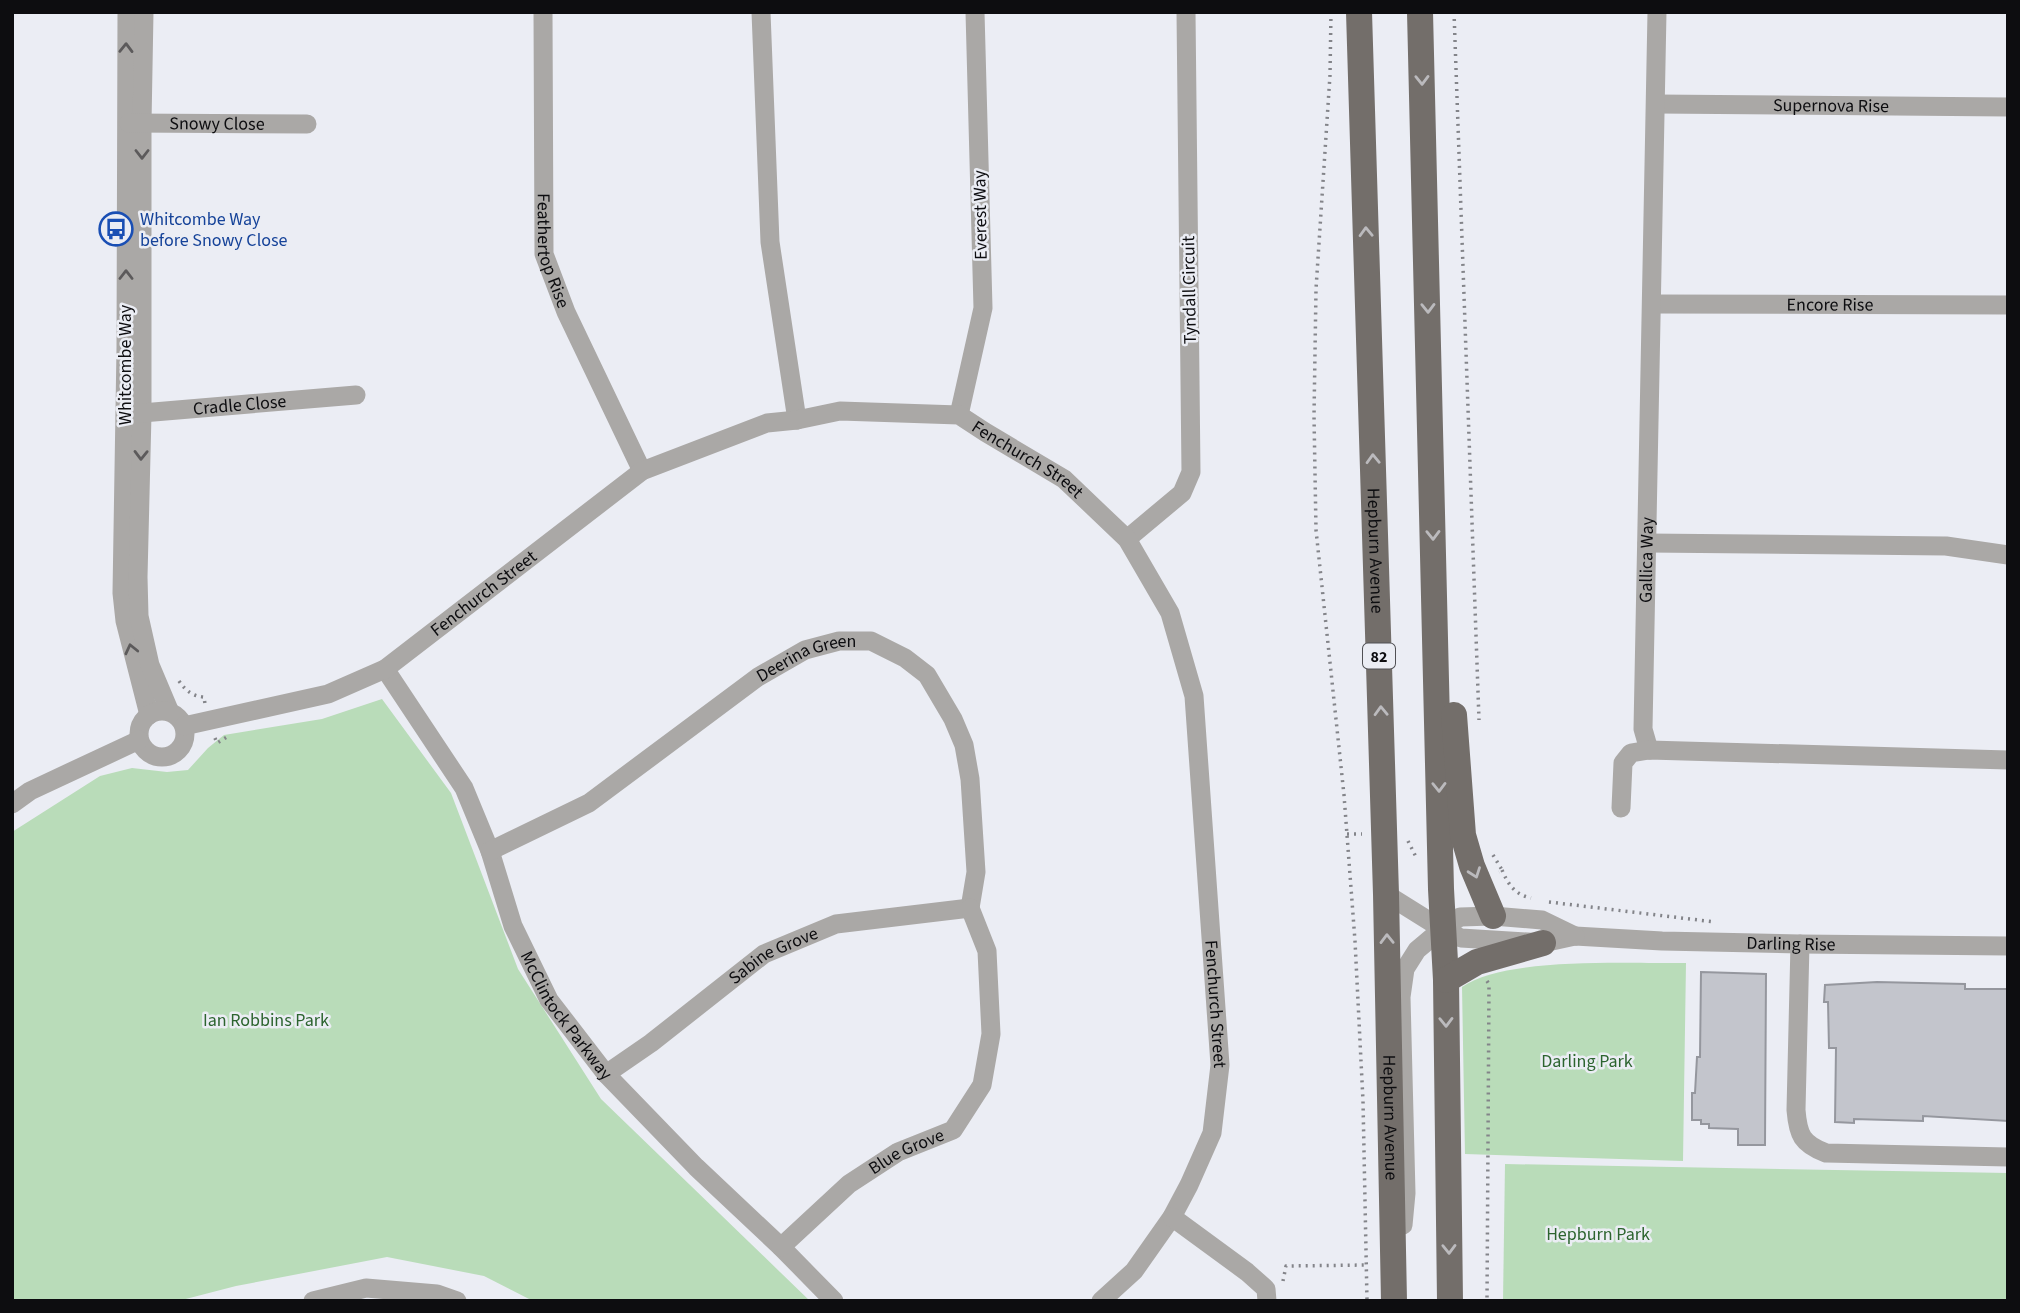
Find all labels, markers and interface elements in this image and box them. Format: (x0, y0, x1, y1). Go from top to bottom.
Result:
one-way arrow (119, 42, 134, 53)
one-way arrow (1414, 75, 1429, 86)
street label: Supernova Rise (1773, 93, 1889, 119)
street label: Snowy Close (169, 111, 265, 137)
one-way arrow (134, 149, 150, 160)
street label: Everest Way (967, 169, 994, 260)
street label: Feathertop Rise (531, 193, 575, 312)
place label: Whitcombe Way before Snowy Close (140, 207, 287, 253)
bus stop icon: Whitcombe Way before Snowy Close (97, 210, 135, 248)
one-way arrow (1358, 226, 1374, 237)
street label: Tyndall Circuit (1176, 236, 1203, 344)
one-way arrow (118, 270, 134, 280)
street label: Encore Rise (1787, 292, 1873, 318)
one-way arrow (1420, 303, 1435, 314)
street label: Whitcombe Way (113, 304, 138, 425)
street label: Cradle Close (192, 389, 287, 422)
street label: Fenchurch Street (967, 415, 1089, 504)
one-way arrow (133, 450, 148, 461)
one-way arrow (1365, 454, 1381, 464)
street label: Hepburn Avenue (1361, 488, 1389, 614)
street label: Gallica Way (1633, 516, 1660, 603)
one-way arrow (1426, 530, 1441, 541)
street label: Fenchurch Street (425, 545, 542, 643)
street label: Deerina Green (752, 629, 856, 688)
one-way arrow (125, 643, 139, 655)
road number: 82 (1363, 643, 1395, 668)
one-way arrow (1373, 705, 1388, 716)
one-way arrow (1431, 782, 1446, 793)
one-way arrow (1467, 867, 1481, 879)
street label: Sabine Grove (723, 921, 822, 990)
street label: Darling Rise (1746, 931, 1836, 957)
one-way arrow (1379, 933, 1395, 943)
street label: Fenchurch Street (1198, 939, 1232, 1069)
street label: McClintock Parkway (514, 947, 618, 1087)
park label: Ian Robbins Park (203, 1008, 329, 1033)
one-way arrow (1438, 1017, 1454, 1028)
park label: Darling Park (1541, 1049, 1633, 1074)
street label: Hepburn Avenue (1376, 1054, 1404, 1181)
street label: Blue Grove (864, 1123, 948, 1181)
park label: Hepburn Park (1546, 1222, 1650, 1247)
one-way arrow (1441, 1245, 1457, 1255)

